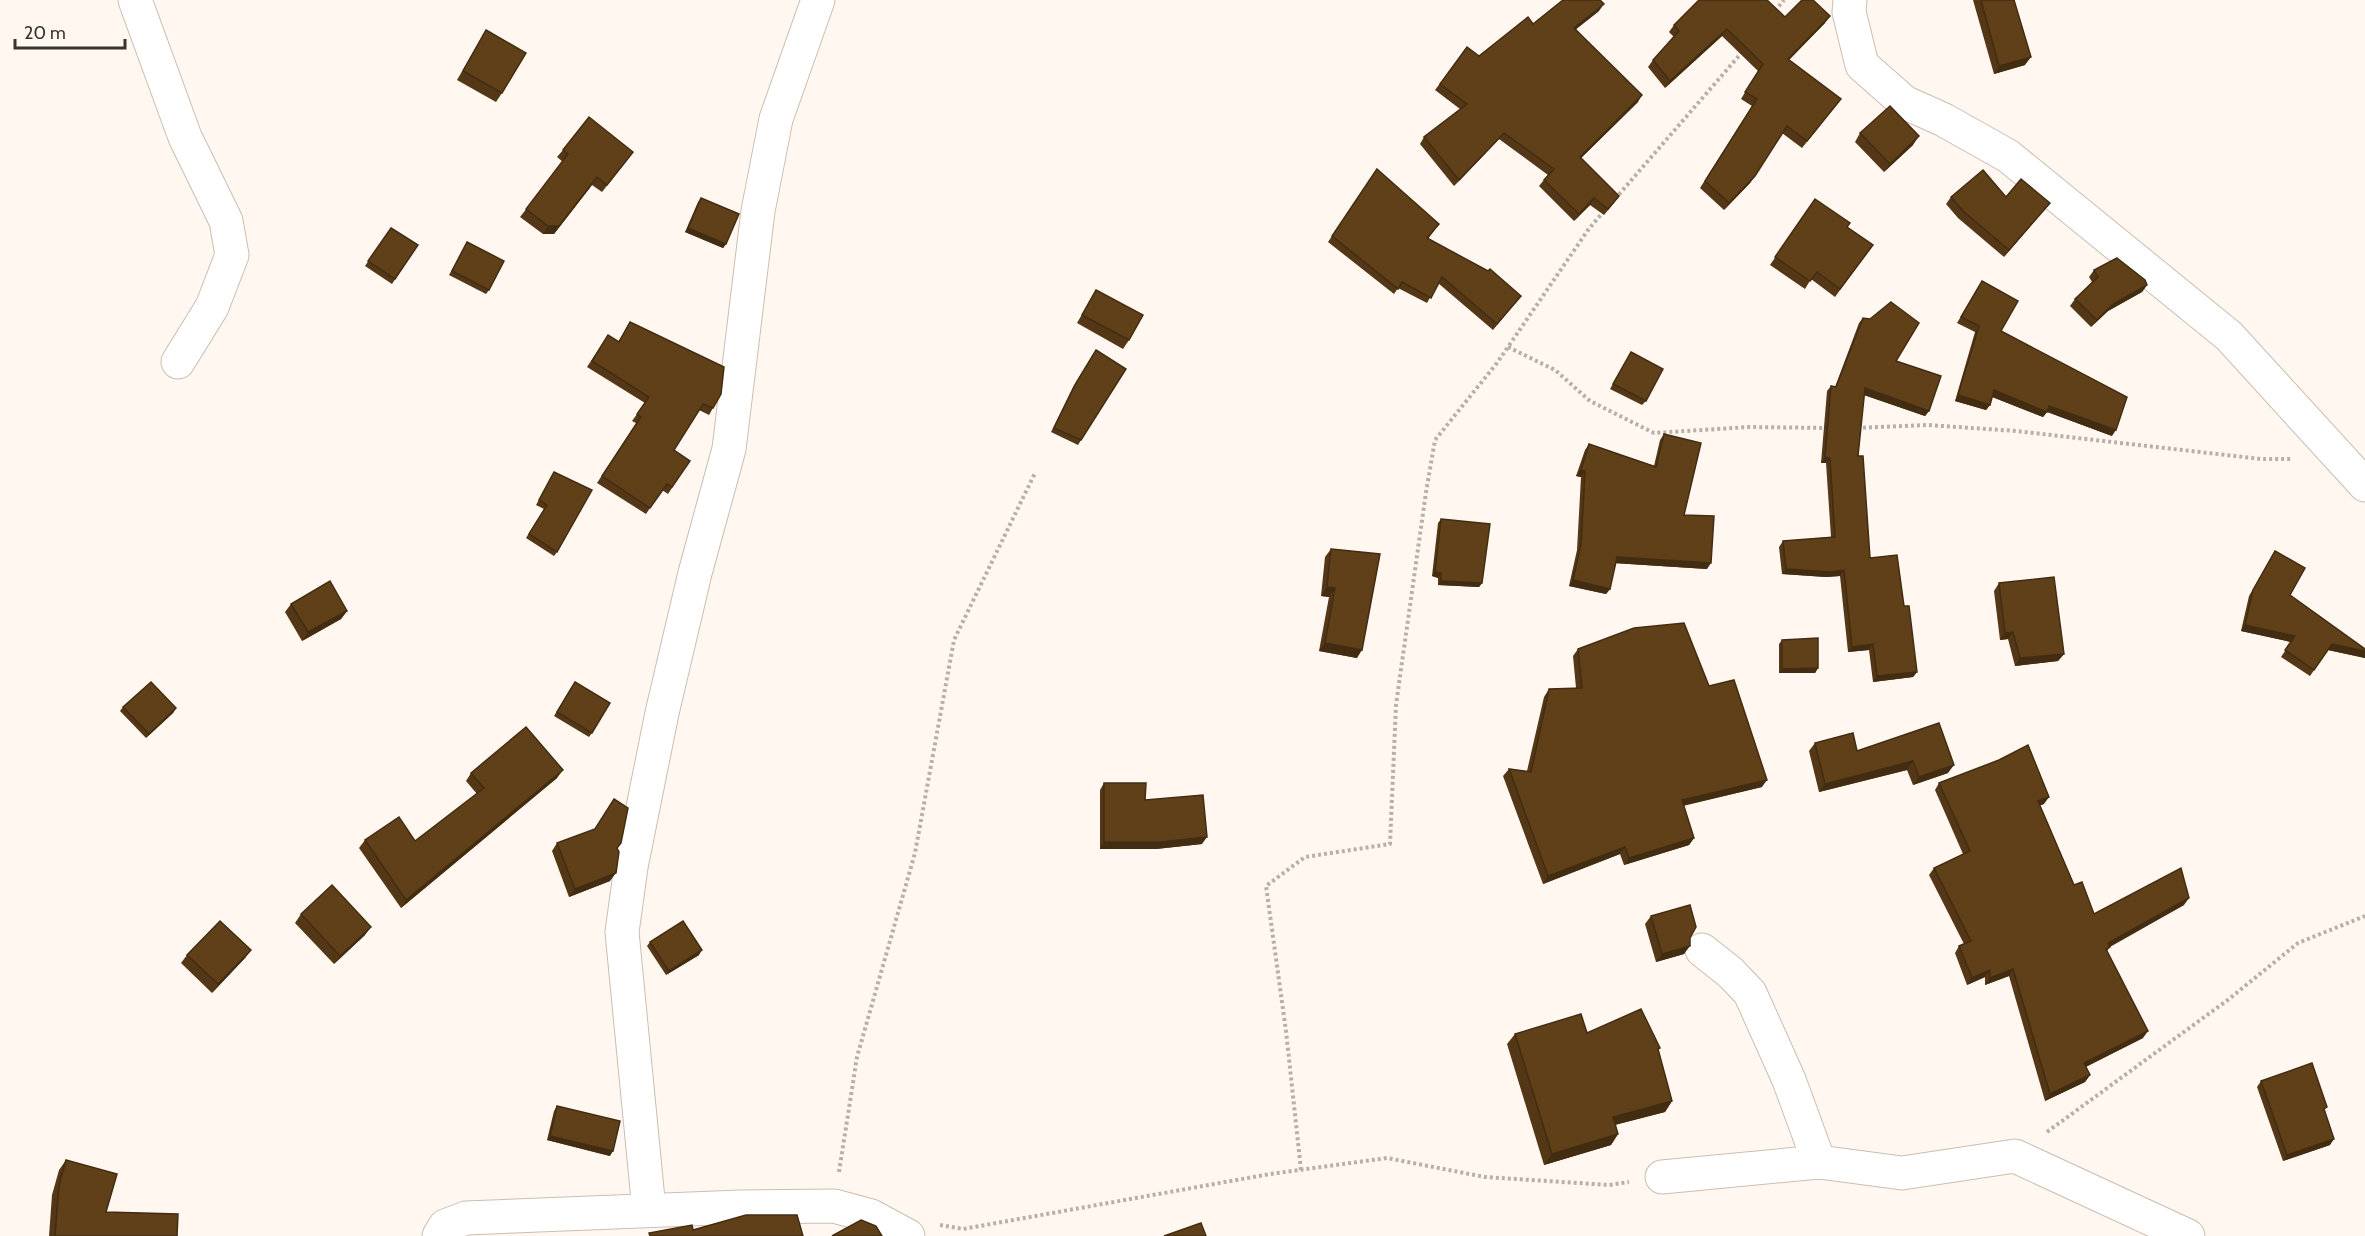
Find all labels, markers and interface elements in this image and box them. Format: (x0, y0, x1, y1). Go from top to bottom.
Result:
scale bar (15, 12, 124, 50)
text: 20 m (24, 22, 66, 44)

